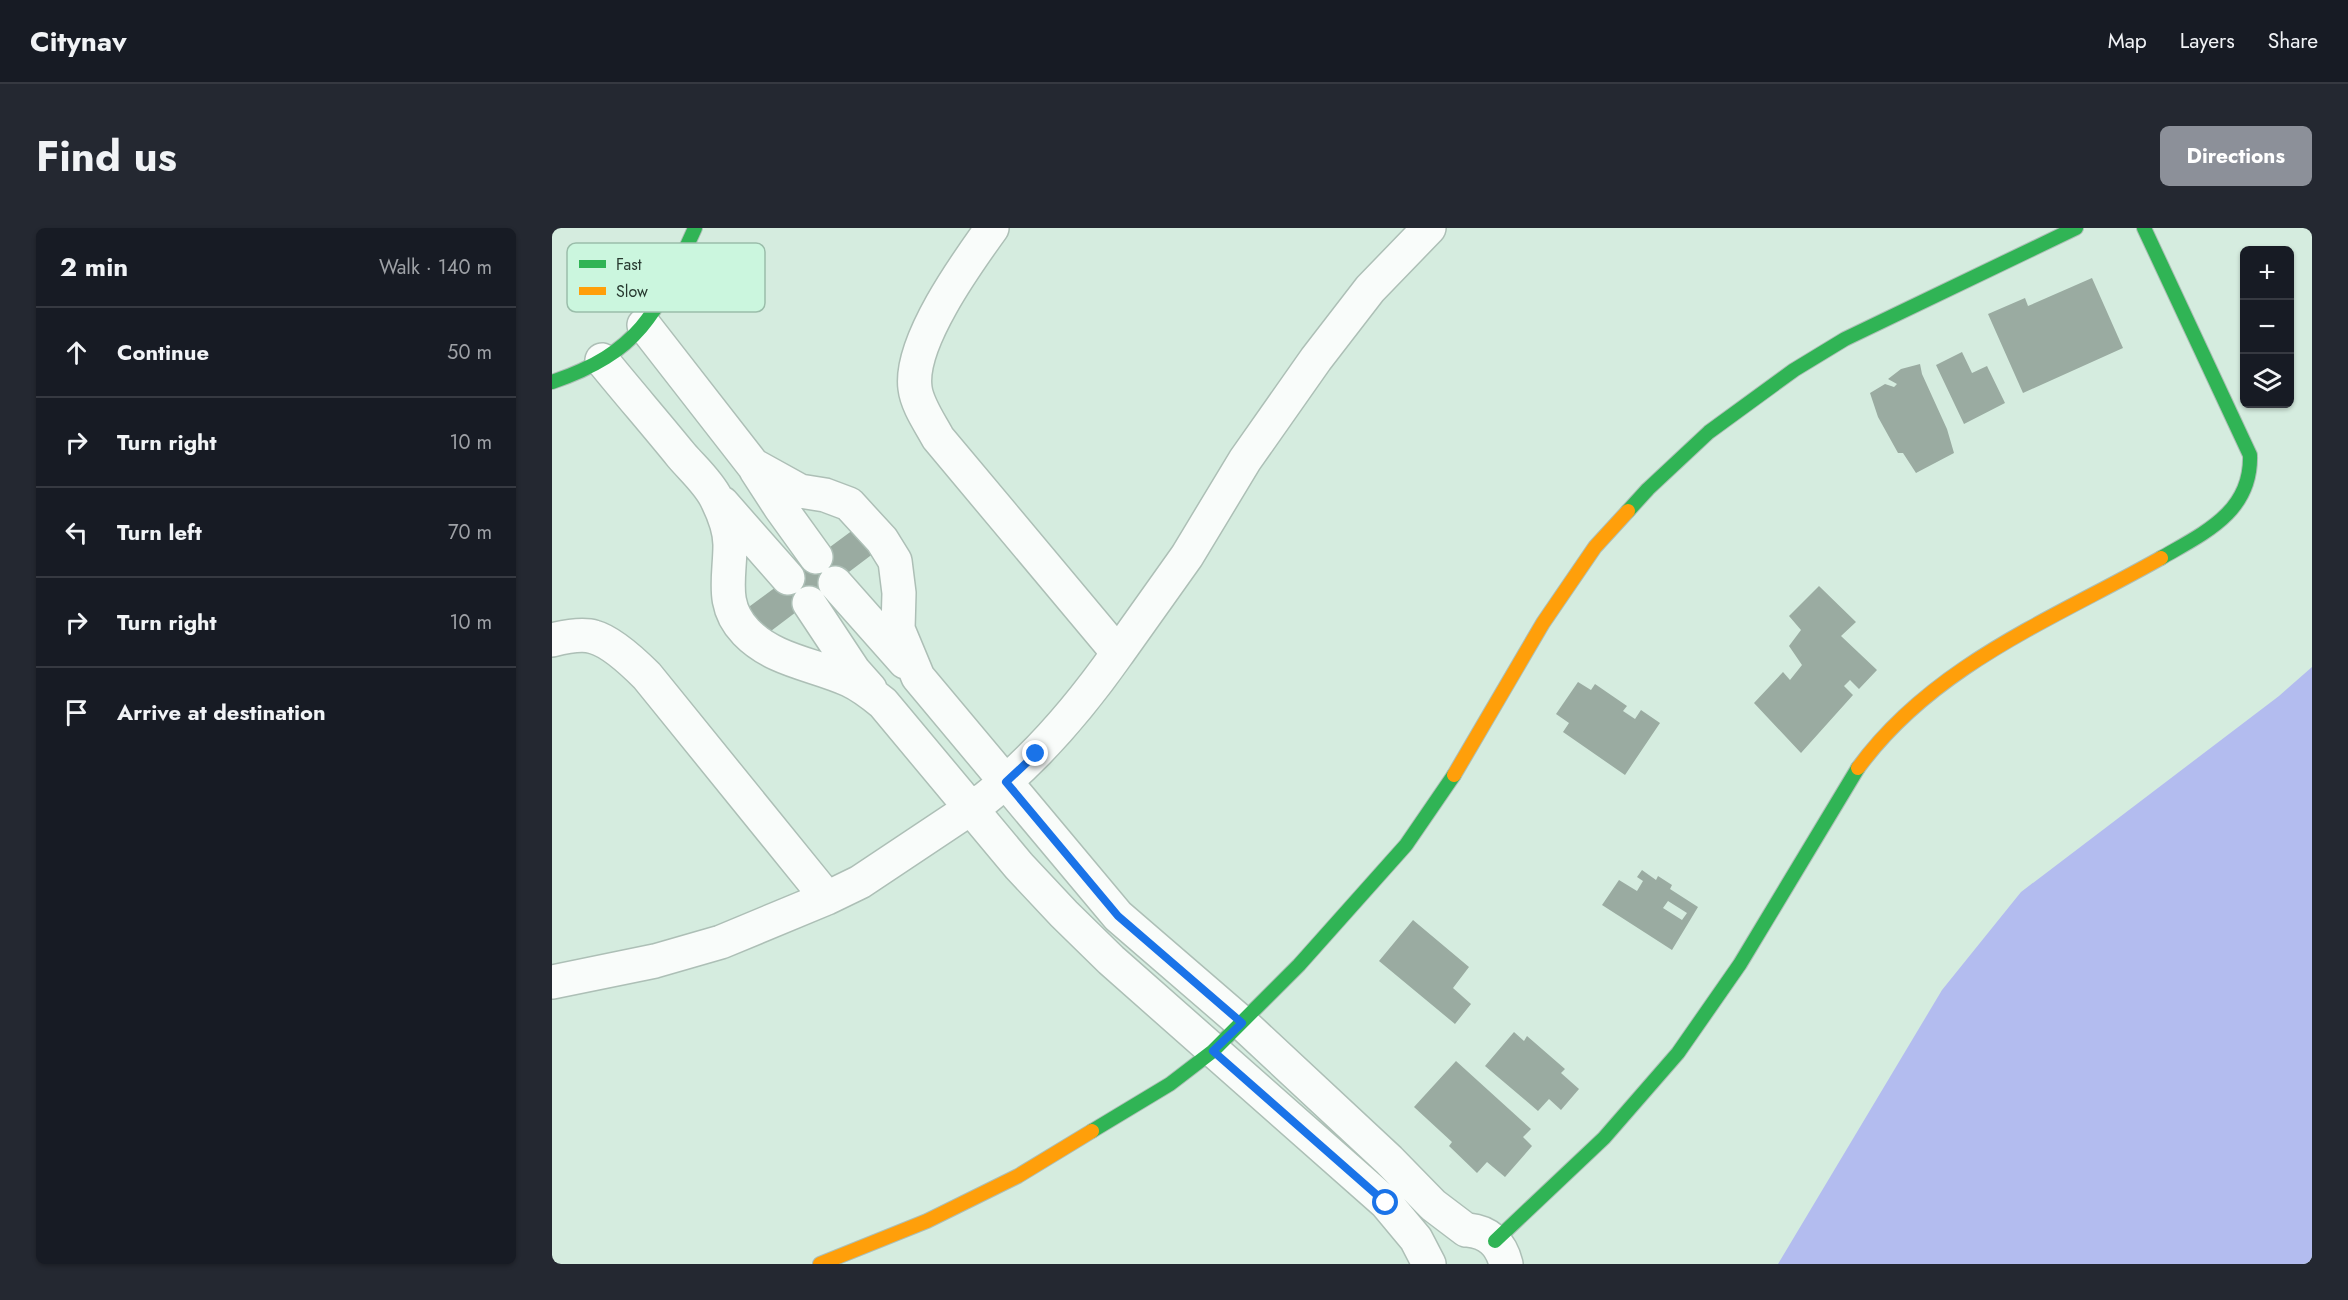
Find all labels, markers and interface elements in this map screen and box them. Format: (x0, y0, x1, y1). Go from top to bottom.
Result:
text: Citynav (30, 21, 127, 62)
text: Map (2108, 26, 2147, 56)
text: Layers (2180, 26, 2235, 56)
text: Share (2268, 26, 2318, 56)
text: Find us (36, 126, 177, 187)
button: Directions (2160, 126, 2312, 186)
legend (567, 243, 765, 312)
map controls (2240, 246, 2294, 408)
button: + (2240, 246, 2294, 300)
text: 2 min (60, 248, 128, 286)
text: Walk · 140 m (379, 253, 492, 282)
text: Fast (616, 253, 642, 276)
text: Slow (616, 280, 648, 303)
button: − (2240, 300, 2294, 354)
icon: ahead (60, 336, 93, 369)
text: Continue (117, 336, 209, 368)
text: 50 m (447, 338, 492, 367)
button: layers (2240, 354, 2294, 408)
icon: right (60, 426, 93, 459)
text: Turn right (117, 426, 217, 458)
text: 10 m (449, 428, 492, 457)
icon: left (60, 516, 93, 549)
text: Turn left (117, 516, 202, 548)
text: 70 m (448, 518, 492, 547)
icon: right (60, 606, 93, 639)
text: Turn right (117, 606, 217, 638)
text: 10 m (449, 608, 492, 637)
icon: arrive (60, 696, 93, 729)
text: Arrive at destination (117, 696, 326, 728)
route end (1022, 740, 1048, 766)
route start (1372, 1189, 1398, 1215)

